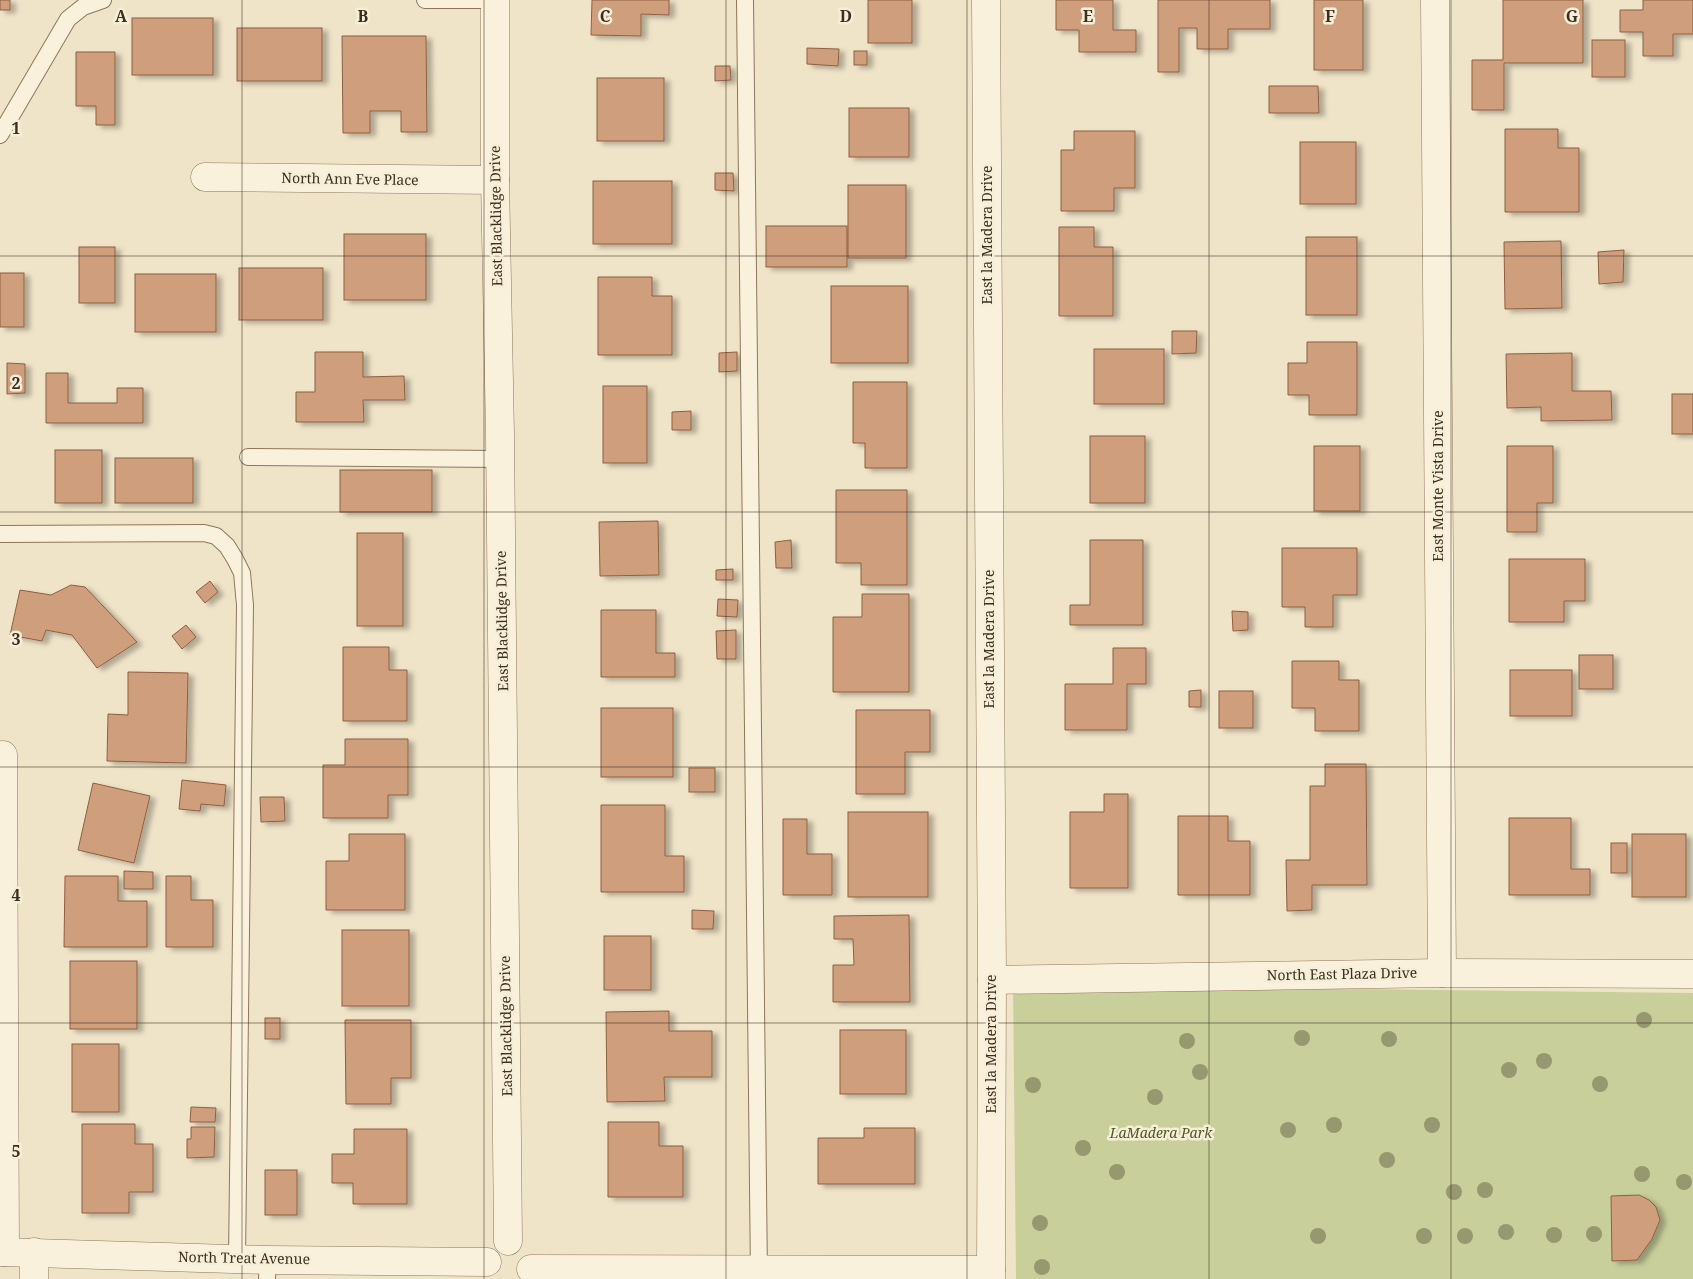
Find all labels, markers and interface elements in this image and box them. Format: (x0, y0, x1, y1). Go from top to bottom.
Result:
text: A (115, 5, 128, 27)
text: B (358, 5, 369, 27)
text: C (600, 5, 611, 27)
text: D (840, 5, 852, 27)
text: E (1083, 5, 1093, 27)
text: F (1325, 5, 1335, 27)
text: G (1566, 5, 1578, 27)
text: 1 (11, 117, 21, 139)
street label: East Blacklidge Drive (485, 145, 506, 287)
street label: East la Madera Drive (977, 165, 996, 305)
street label: North Ann Eve Place (281, 168, 419, 189)
text: 2 (11, 372, 21, 394)
street label: East Monte Vista Drive (1428, 410, 1447, 562)
street label: East Blacklidge Drive (491, 550, 512, 692)
street label: East la Madera Drive (979, 569, 998, 709)
text: 3 (11, 628, 21, 650)
text: 4 (11, 884, 21, 906)
street label: East Blacklidge Drive (495, 955, 516, 1097)
street label: North East Plaza Drive (1267, 963, 1417, 984)
street label: East la Madera Drive (981, 974, 1000, 1114)
park label: LaMadera Park (1109, 1123, 1213, 1142)
text: 5 (11, 1140, 21, 1162)
street label: North Treat Avenue (178, 1247, 310, 1268)

